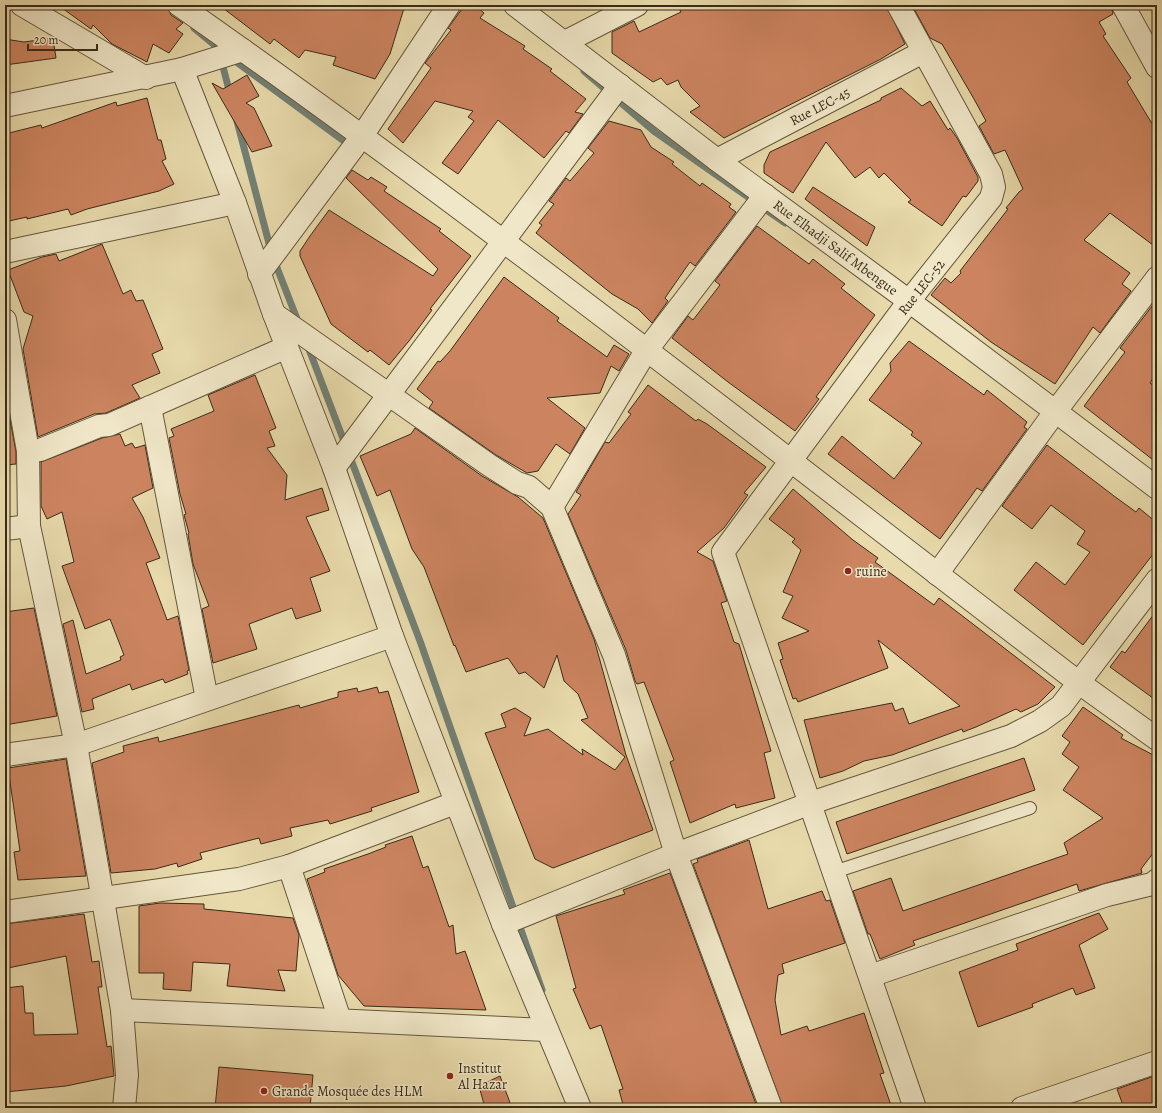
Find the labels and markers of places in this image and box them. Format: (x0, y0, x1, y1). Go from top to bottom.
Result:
place label: ruine (856, 562, 887, 581)
marker: ruine (843, 566, 853, 576)
place label: Institut Al Hazar (457, 1059, 508, 1094)
marker: Institut Al Hazar (445, 1071, 455, 1081)
place label: Grande Mosquée des HLM (272, 1082, 423, 1101)
marker: Grande Mosquée des HLM (259, 1086, 269, 1096)

